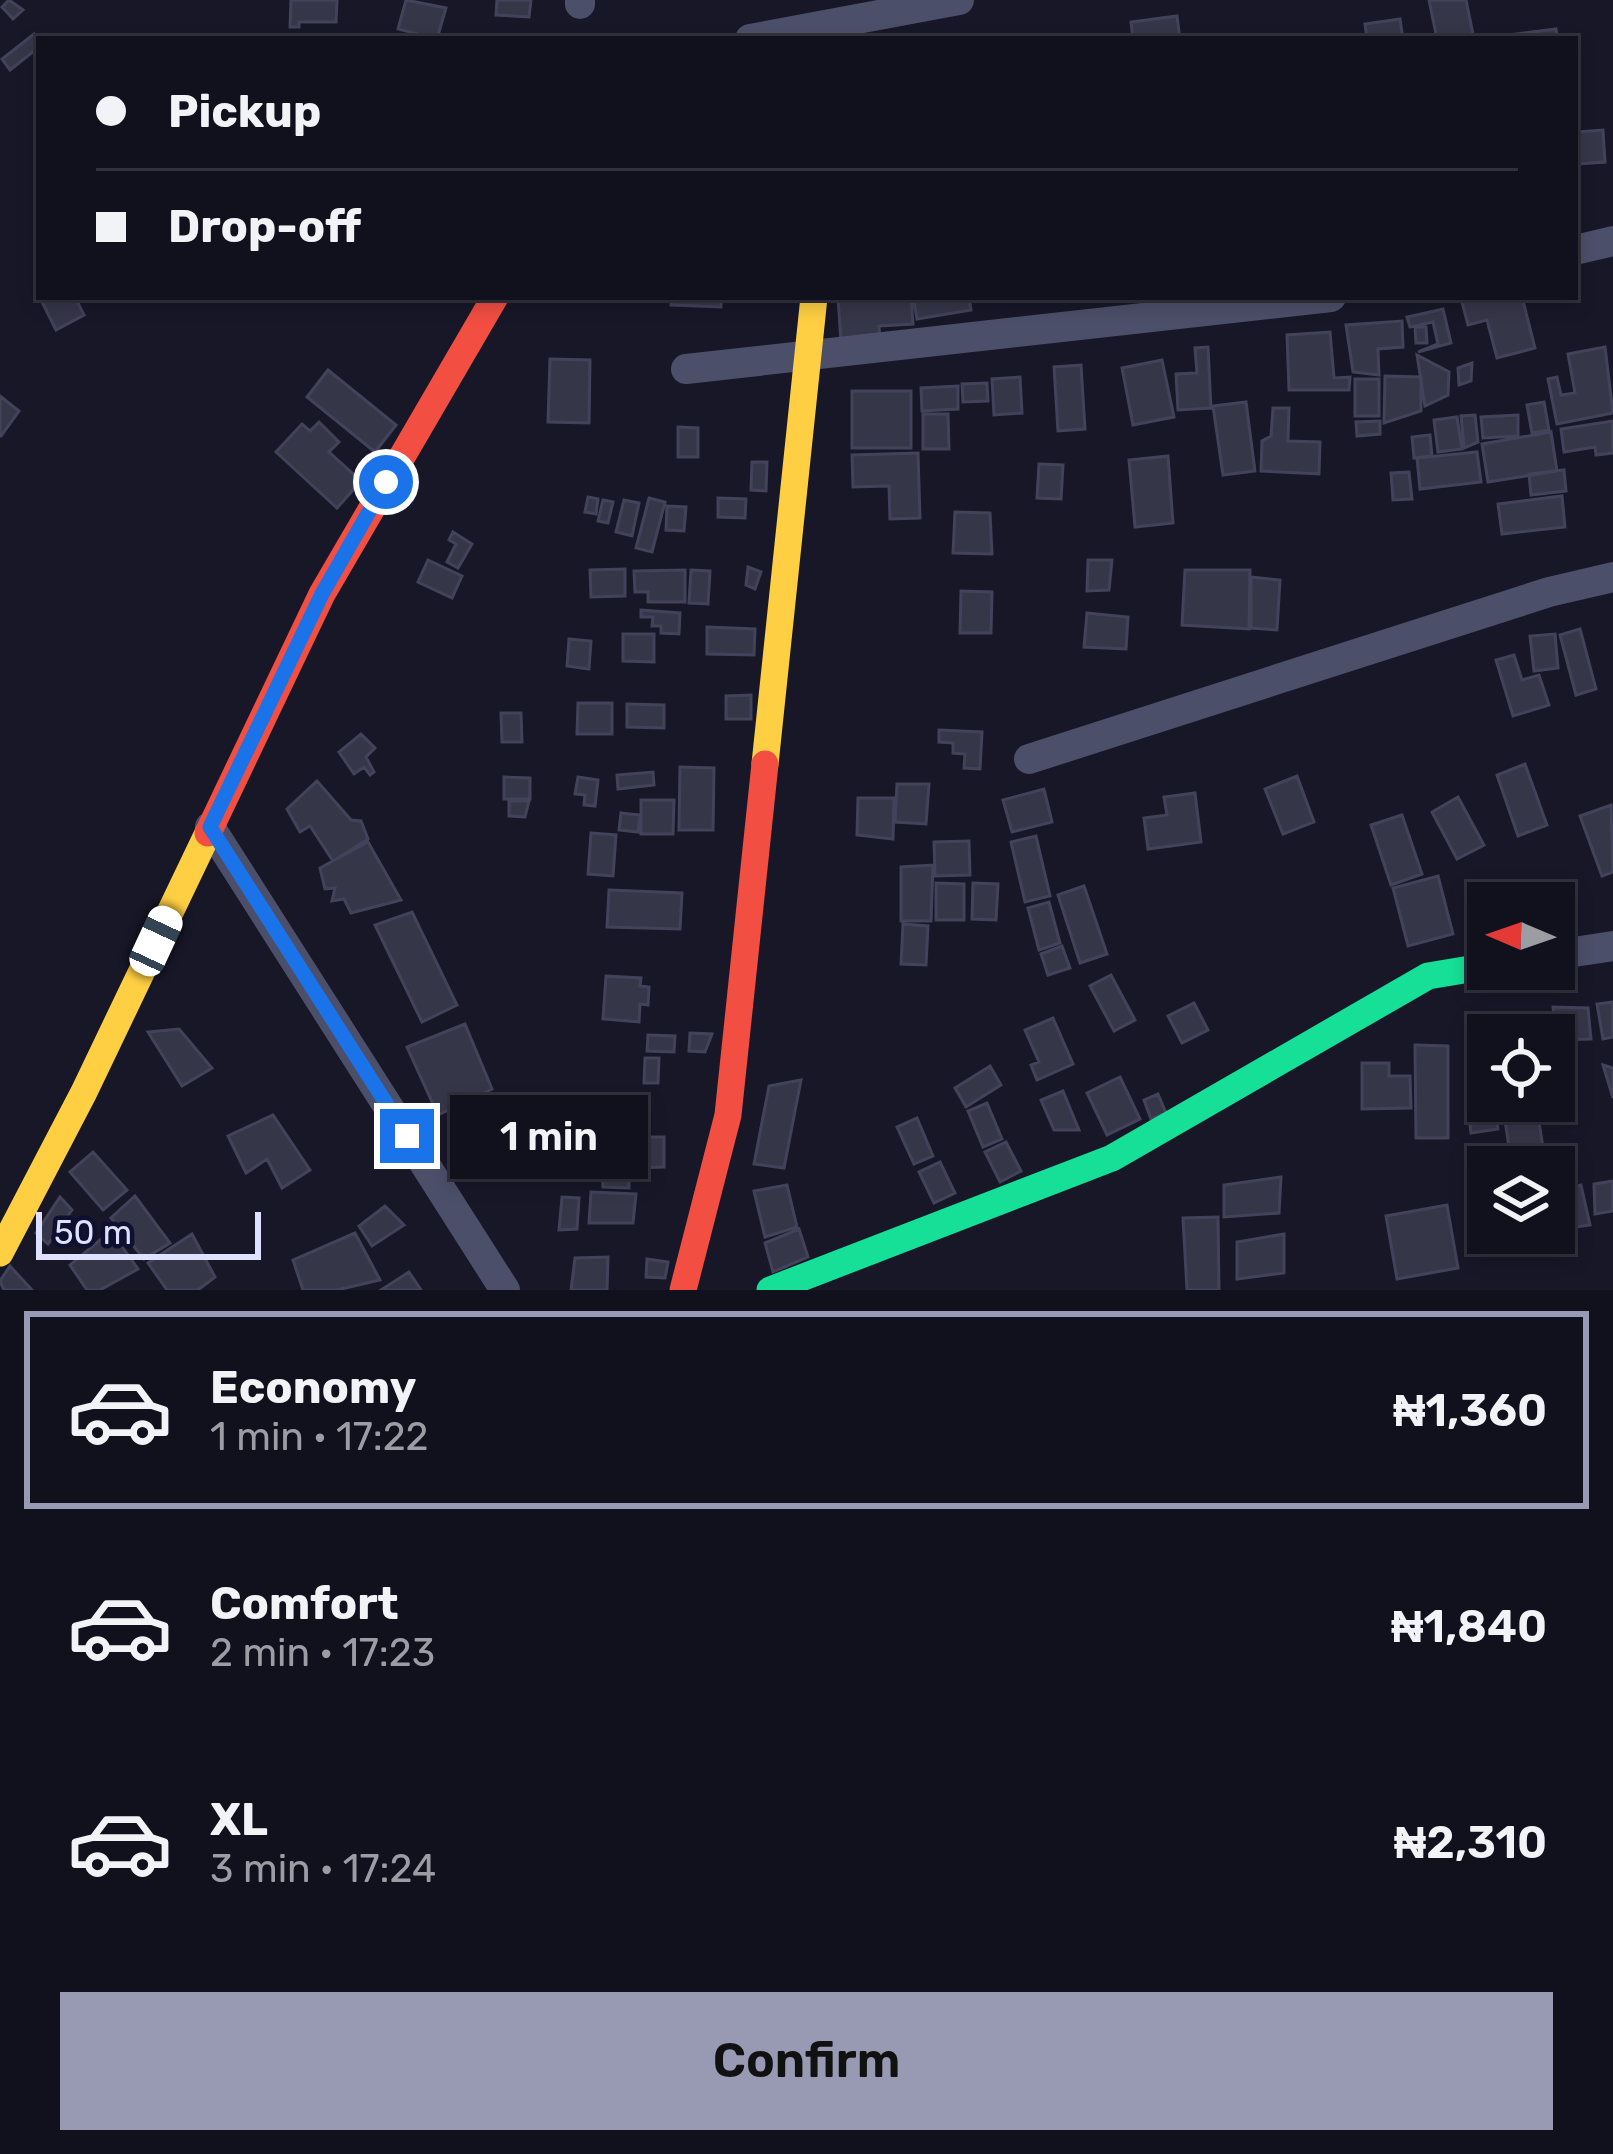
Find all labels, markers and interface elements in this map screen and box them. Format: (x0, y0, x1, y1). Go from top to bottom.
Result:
text: Pickup (168, 85, 321, 138)
text: Drop-off (168, 200, 361, 253)
route start (359, 455, 413, 509)
north arrow (1467, 882, 1575, 990)
map controls (1467, 882, 1575, 1254)
car (124, 901, 188, 981)
button: locate (1467, 1014, 1575, 1122)
callout: 1 min (449, 1094, 647, 1178)
route end (380, 1109, 434, 1163)
text: 1 min (500, 1114, 598, 1160)
button: layers (1467, 1146, 1575, 1254)
scale bar (36, 1206, 261, 1259)
text: 50 m (54, 1213, 132, 1252)
icon: car (66, 1356, 174, 1464)
text: Economy (210, 1361, 416, 1414)
text: ₦1,360 (1393, 1384, 1547, 1437)
text: 1 min · 17:22 (210, 1414, 428, 1460)
icon: car (66, 1572, 174, 1680)
text: Comfort (210, 1577, 399, 1630)
text: ₦1,840 (1391, 1600, 1547, 1653)
text: 2 min · 17:23 (210, 1630, 435, 1676)
icon: car (66, 1788, 174, 1896)
text: XL (210, 1793, 268, 1846)
text: ₦2,310 (1394, 1816, 1547, 1869)
text: 3 min · 17:24 (210, 1846, 436, 1892)
button: Confirm (60, 1992, 1553, 2130)

